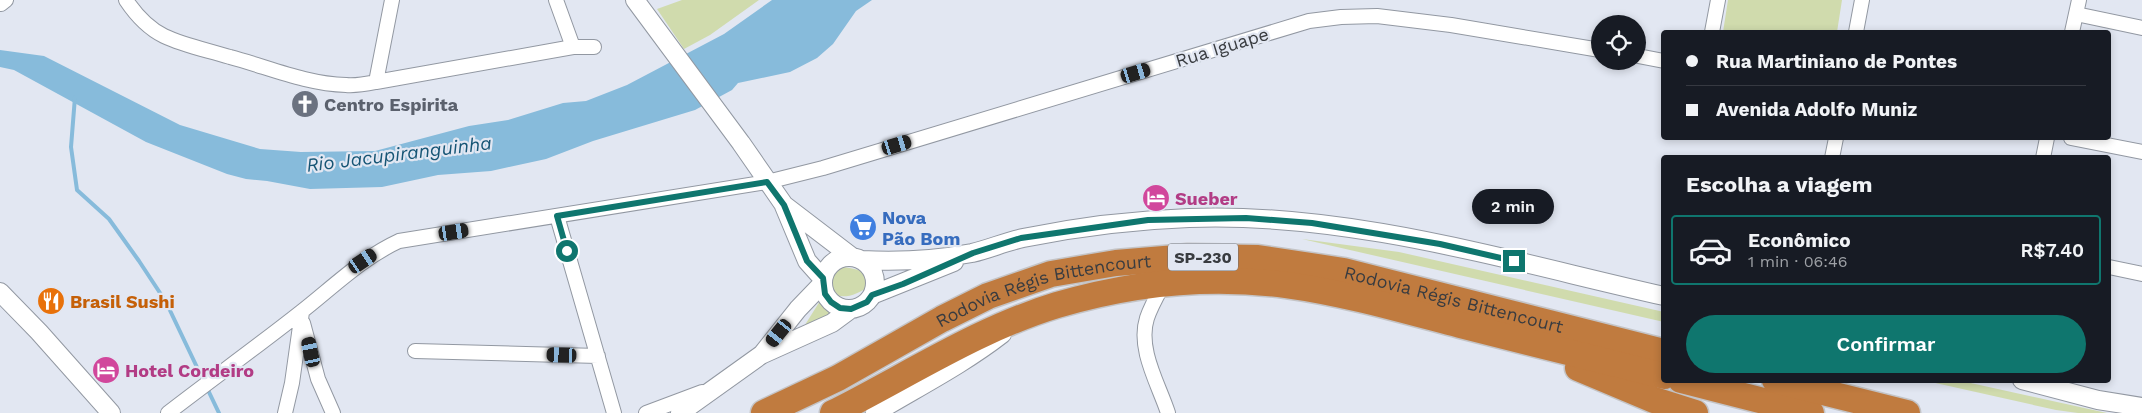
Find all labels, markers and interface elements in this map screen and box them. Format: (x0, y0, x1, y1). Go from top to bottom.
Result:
map controls (1591, 15, 1646, 70)
button: locate (1591, 15, 1646, 70)
street label: Rua Iguape (1173, 23, 1271, 71)
text: Rua Martiniano de Pontes (1716, 50, 1957, 73)
car (1119, 61, 1152, 85)
church icon: Centro Espirita (290, 89, 320, 119)
place label: Centro Espirita (324, 94, 459, 115)
text: Avenida Adolfo Muniz (1716, 98, 1917, 121)
water label: Rio Jacupiranguinha (305, 131, 493, 177)
car (880, 133, 913, 157)
text: Escolha a viagem (1686, 172, 1873, 197)
hotel icon: Sueber (1141, 183, 1171, 213)
place label: Sueber (1175, 188, 1238, 209)
callout: 2 min (1473, 188, 1555, 224)
text: 2 min (1491, 197, 1535, 216)
place label: Nova Pão Bom (882, 207, 960, 249)
supermarket icon: Nova Pão Bom (848, 212, 878, 242)
car (438, 222, 469, 242)
icon: car (1688, 228, 1733, 273)
text: Econômico (1748, 229, 1851, 252)
text: R$7.40 (2021, 239, 2084, 262)
route start (556, 240, 578, 262)
road number: SP-230 (1168, 243, 1238, 270)
car (346, 246, 379, 276)
street label: Rodovia Régis Bittencourt (932, 250, 1152, 331)
route end (1503, 250, 1525, 272)
text: 1 min · 06:46 (1748, 252, 1848, 271)
street label: Rodovia Régis Bittencourt (1342, 261, 1566, 337)
restaurant icon: Brasil Sushi (36, 286, 66, 316)
place label: Brasil Sushi (70, 291, 175, 312)
button: Confirmar (1686, 315, 2086, 373)
car (763, 317, 794, 349)
car (300, 336, 321, 368)
car (546, 347, 577, 363)
hotel icon: Hotel Cordeiro (91, 355, 121, 385)
place label: Hotel Cordeiro (125, 360, 254, 381)

